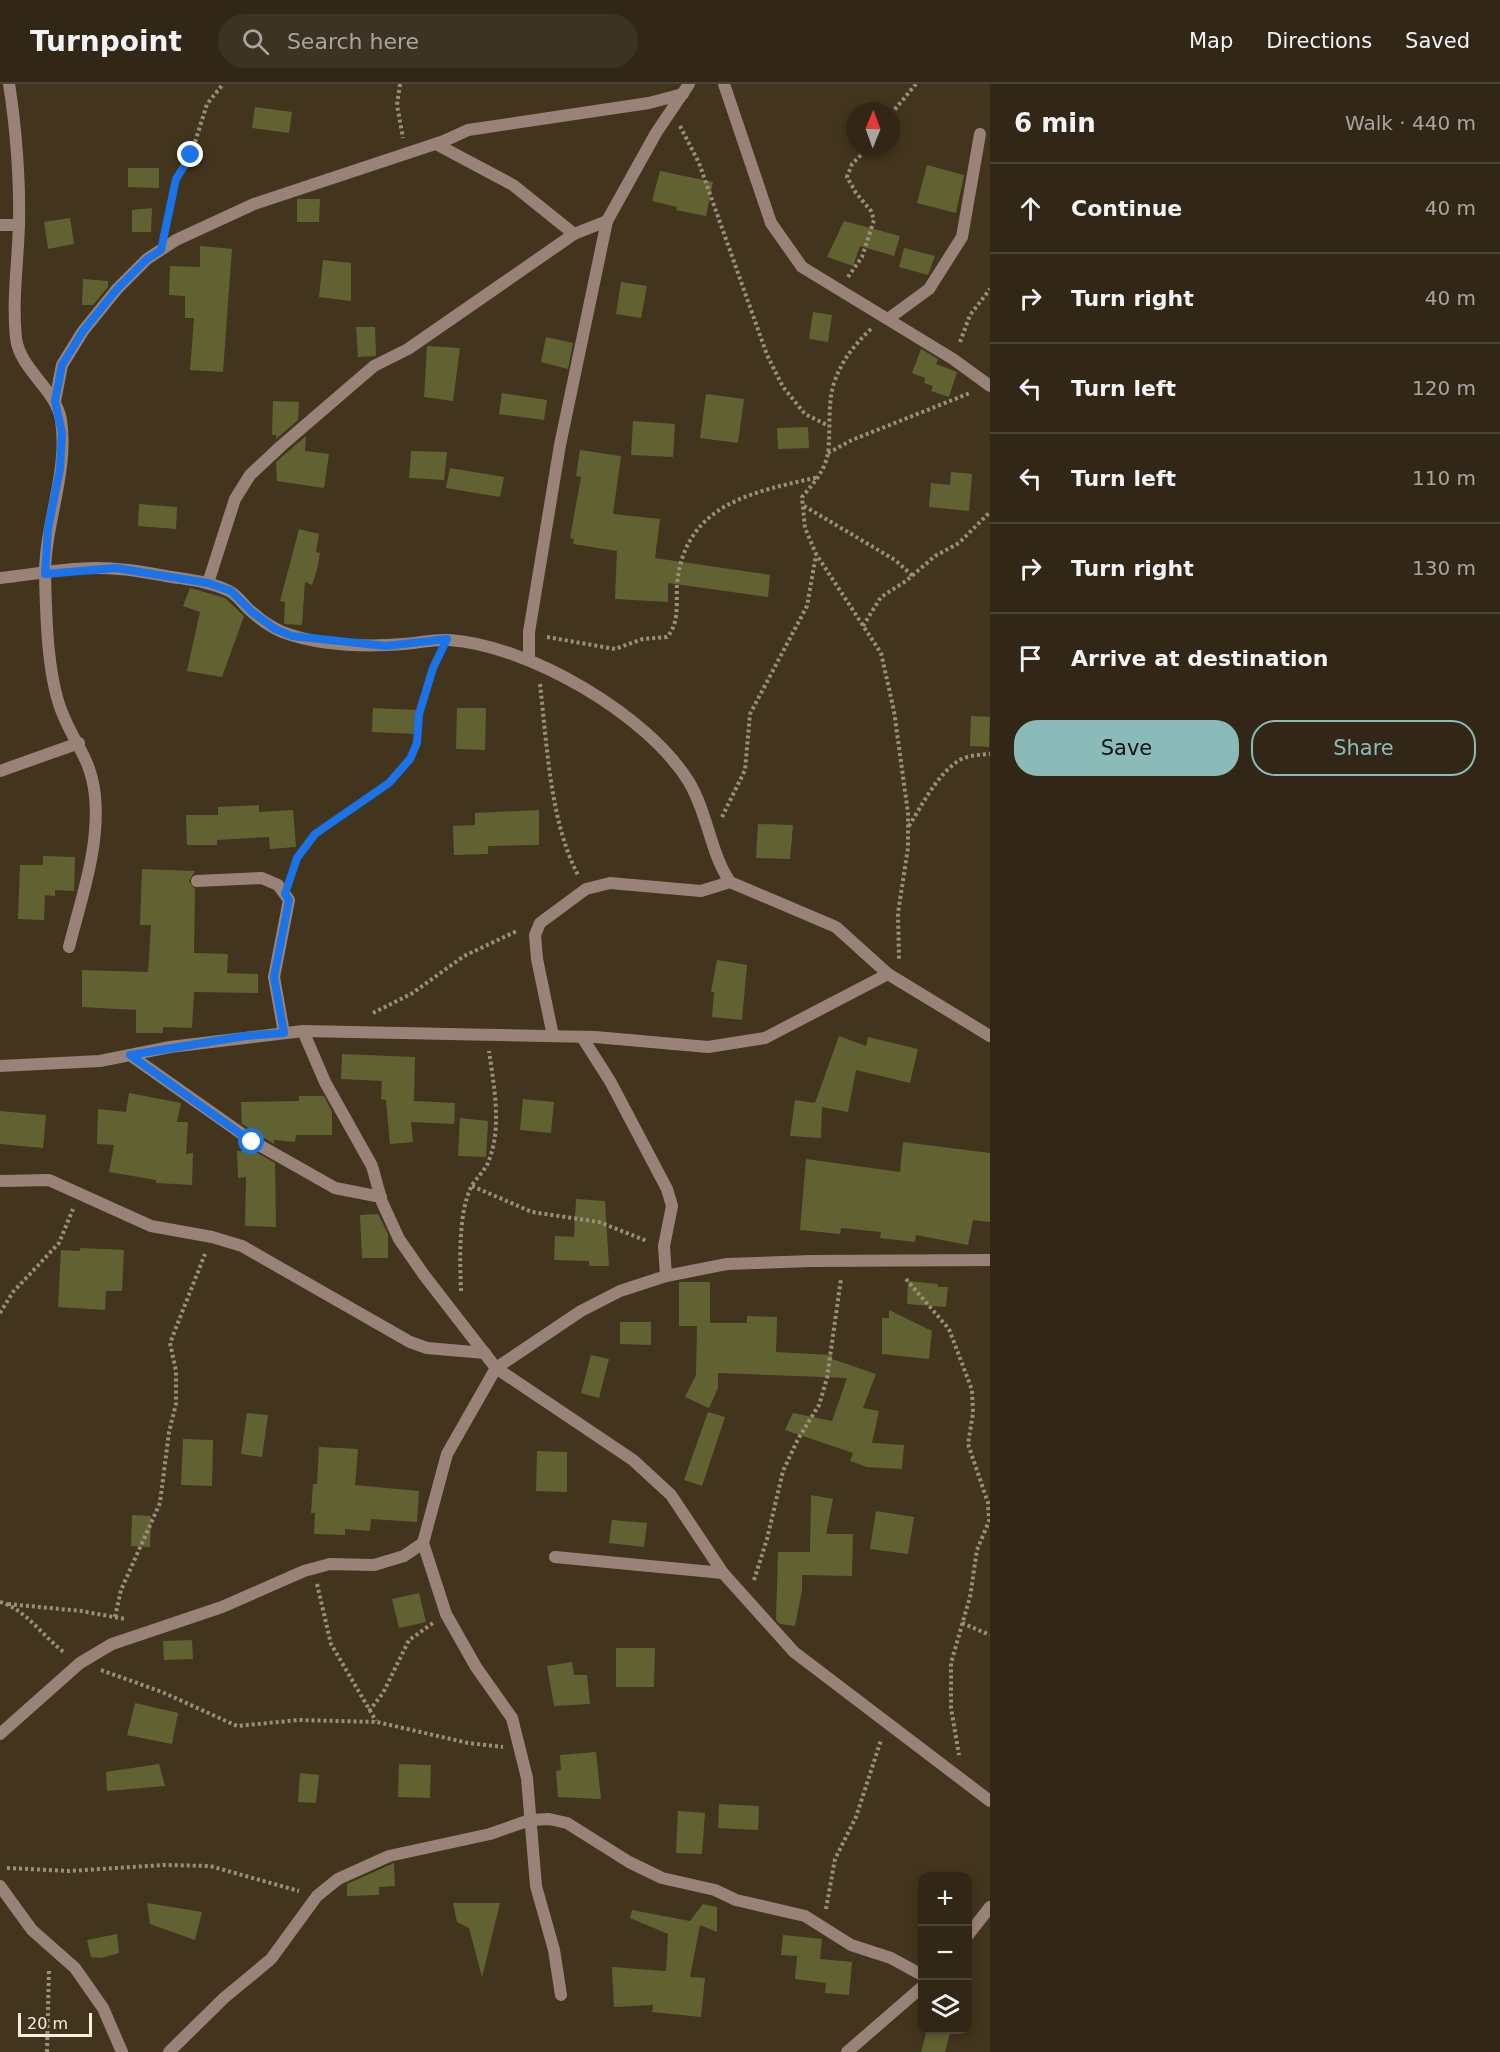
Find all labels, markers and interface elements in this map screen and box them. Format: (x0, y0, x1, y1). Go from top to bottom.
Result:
search box (218, 14, 638, 68)
text: Turnpoint (30, 25, 182, 58)
icon: search (239, 25, 272, 58)
text: Search here (287, 29, 419, 54)
text: Map (1189, 29, 1233, 53)
text: Directions (1266, 29, 1372, 53)
text: Saved (1405, 29, 1470, 53)
north arrow (846, 102, 900, 156)
text: 6 min (1014, 108, 1096, 138)
text: Walk · 440 m (1345, 111, 1476, 135)
route end (177, 141, 203, 167)
icon: ahead (1014, 192, 1047, 225)
text: Continue (1071, 196, 1182, 221)
text: 40 m (1425, 196, 1476, 220)
icon: right (1014, 282, 1047, 315)
text: Turn right (1071, 286, 1194, 311)
text: 40 m (1425, 286, 1476, 310)
icon: left (1014, 372, 1047, 405)
text: Turn left (1071, 376, 1176, 401)
text: 120 m (1412, 376, 1476, 400)
icon: left (1014, 462, 1047, 495)
text: Turn left (1071, 466, 1176, 491)
text: 110 m (1412, 466, 1476, 490)
icon: right (1014, 552, 1047, 585)
text: Turn right (1071, 556, 1194, 581)
text: 130 m (1412, 556, 1476, 580)
icon: arrive (1014, 642, 1047, 675)
text: Arrive at destination (1071, 646, 1328, 671)
button: Save (1014, 720, 1239, 776)
button: Share (1251, 720, 1476, 776)
route start (238, 1128, 264, 1154)
map controls (918, 1872, 972, 2034)
button: + (918, 1872, 972, 1926)
button: − (918, 1926, 972, 1980)
button: layers (918, 1980, 972, 2034)
scale bar (18, 2010, 92, 2038)
text: 20 m (27, 2014, 68, 2033)

